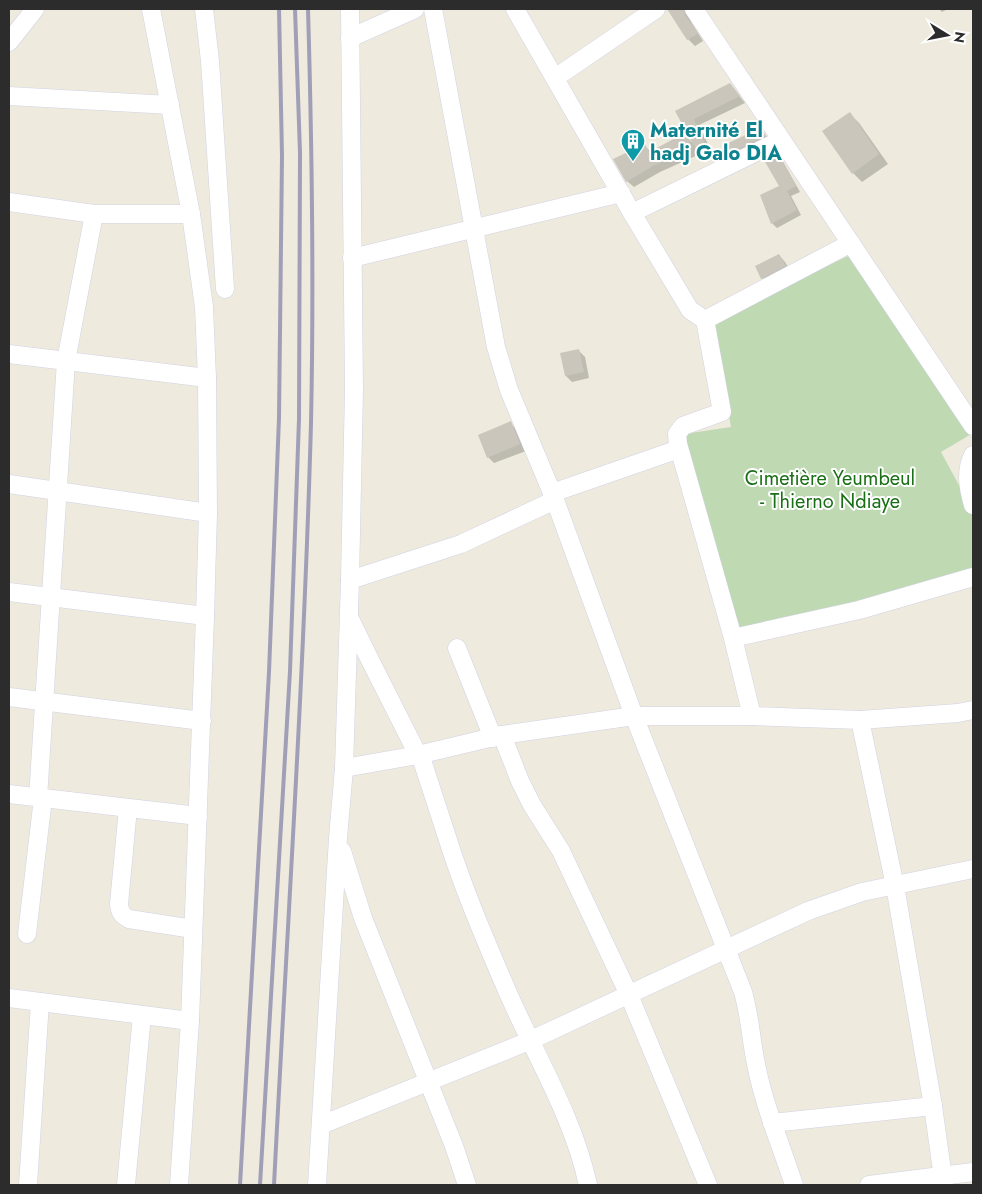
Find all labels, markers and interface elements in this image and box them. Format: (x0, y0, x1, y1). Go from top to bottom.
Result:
north arrow (922, 10, 972, 60)
text: N (949, 30, 971, 44)
place label: Maternité El hadj Galo DIA (650, 116, 782, 168)
building icon: Maternité El hadj Galo DIA (620, 128, 646, 162)
park label: Cimetière Yeumbeul - Thierno Ndiaye (745, 464, 915, 516)

